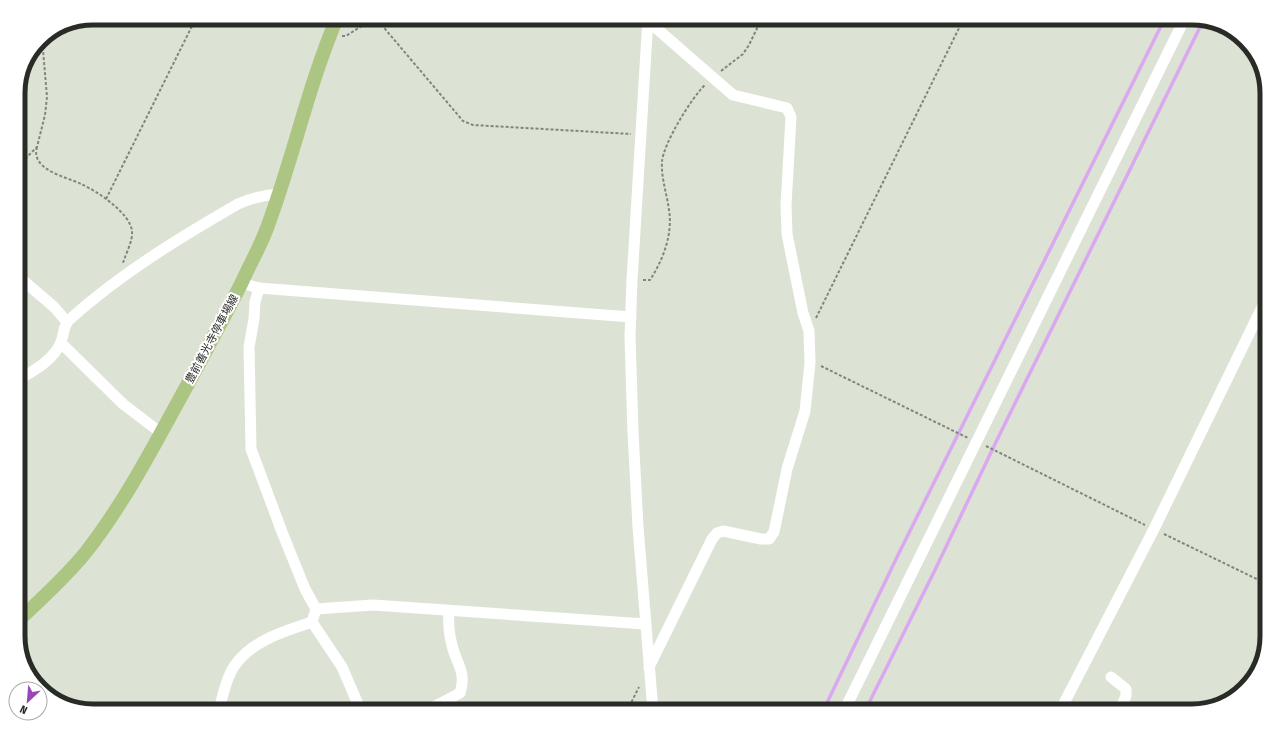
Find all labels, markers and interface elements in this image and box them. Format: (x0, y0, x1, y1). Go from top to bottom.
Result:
street label: 豊前善光寺停車場線 (183, 292, 241, 386)
north arrow (8, 681, 48, 721)
text: N (18, 702, 30, 717)

